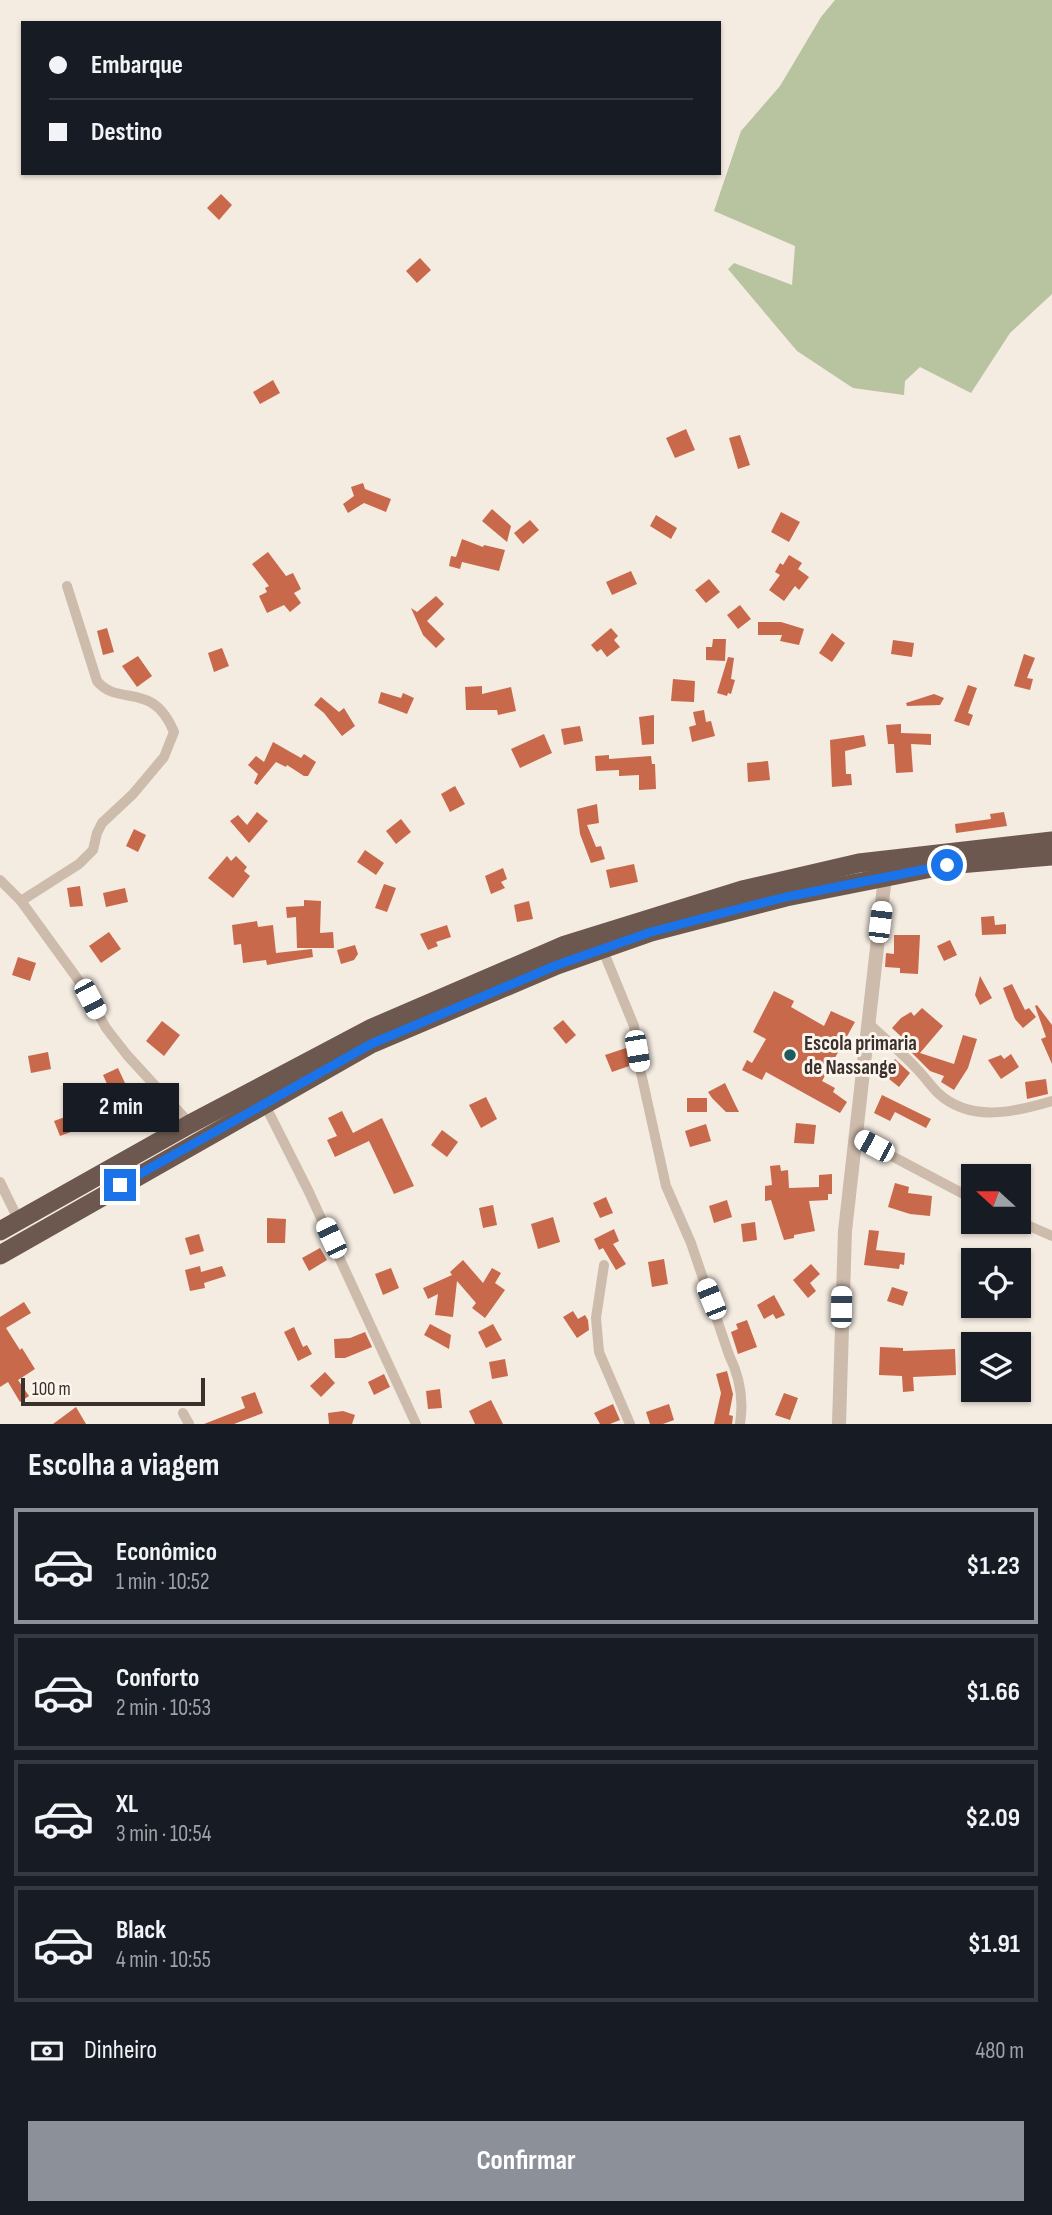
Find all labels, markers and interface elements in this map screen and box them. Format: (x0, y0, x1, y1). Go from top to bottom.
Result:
text: Embarque (91, 50, 183, 81)
text: Destino (91, 117, 162, 148)
route start (931, 849, 963, 881)
car (868, 900, 893, 944)
car (71, 976, 110, 1022)
car (624, 1028, 651, 1074)
place label: Escola primaria de Nassange (804, 1031, 917, 1080)
marker: Escola primaria de Nassange (782, 1047, 798, 1063)
callout: 2 min (62, 1084, 178, 1132)
text: 2 min (99, 1093, 143, 1121)
car (851, 1127, 898, 1165)
north arrow (961, 1164, 1031, 1234)
map controls (961, 1164, 1031, 1402)
route end (104, 1169, 136, 1201)
car (313, 1215, 350, 1261)
button: locate (961, 1248, 1031, 1318)
car (694, 1276, 729, 1322)
car (831, 1286, 852, 1328)
button: layers (961, 1332, 1031, 1402)
scale bar (21, 1375, 205, 1407)
text: 100 m (32, 1378, 71, 1401)
text: Escolha a viagem (28, 1446, 220, 1485)
icon: car (32, 1535, 95, 1598)
text: Econômico (116, 1537, 217, 1568)
text: $1.23 (966, 1551, 1020, 1582)
text: 1 min · 10:52 (116, 1568, 210, 1596)
icon: car (32, 1661, 95, 1724)
text: Conforto (116, 1663, 199, 1694)
text: $1.66 (966, 1677, 1020, 1708)
text: 2 min · 10:53 (116, 1694, 211, 1722)
icon: car (32, 1787, 95, 1850)
text: XL (116, 1789, 138, 1820)
text: $2.09 (965, 1803, 1020, 1834)
text: 3 min · 10:54 (116, 1820, 211, 1848)
icon: car (32, 1913, 95, 1976)
text: Black (116, 1915, 166, 1946)
text: $1.91 (968, 1929, 1020, 1960)
text: 4 min · 10:55 (116, 1946, 211, 1974)
icon: cash (28, 2032, 66, 2070)
text: Dinheiro (84, 2035, 157, 2066)
text: 480 m (976, 2037, 1024, 2065)
button: Confirmar (28, 2121, 1024, 2201)

